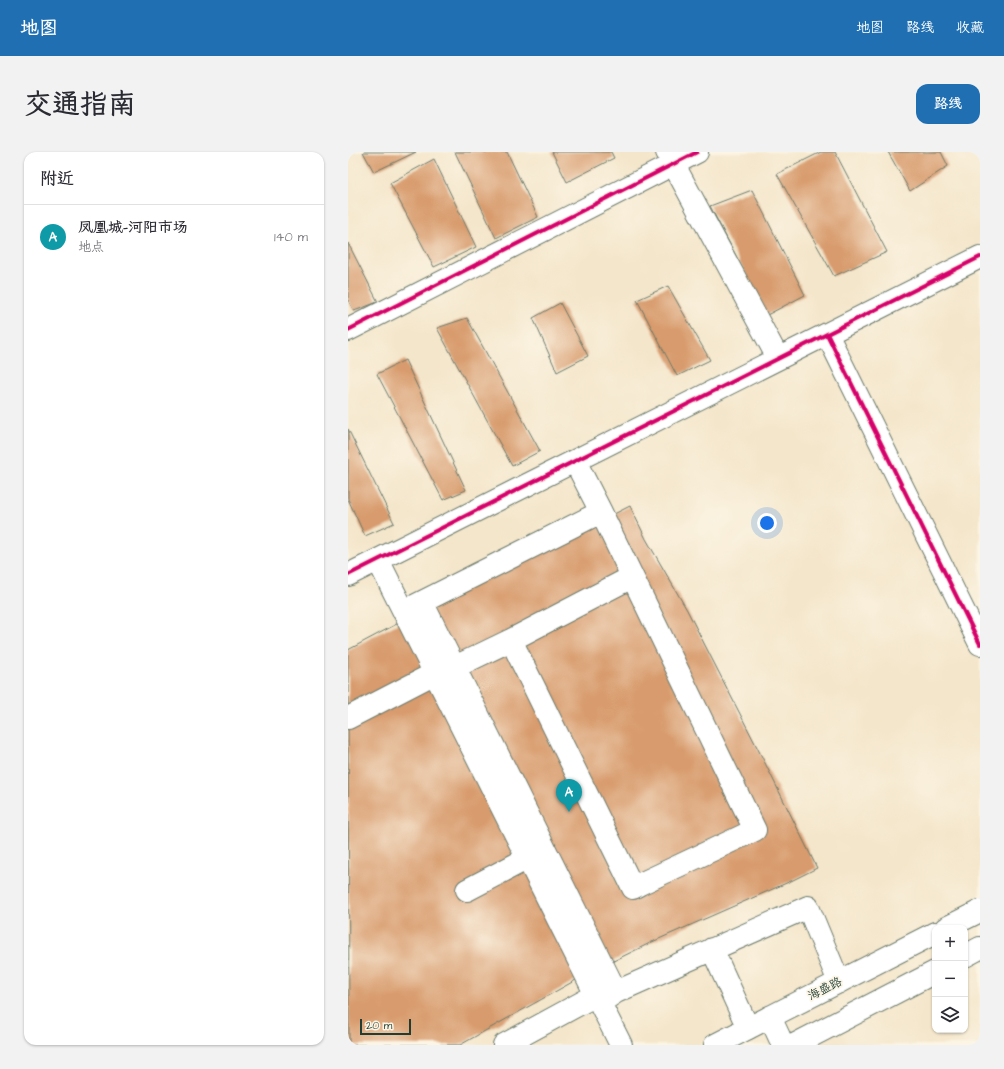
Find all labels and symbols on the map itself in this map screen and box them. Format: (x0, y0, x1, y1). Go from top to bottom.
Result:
your location (757, 513, 777, 533)
pin: A (556, 779, 582, 812)
street label: 海盛路 (805, 973, 845, 1005)
scale bar (360, 1017, 411, 1036)

